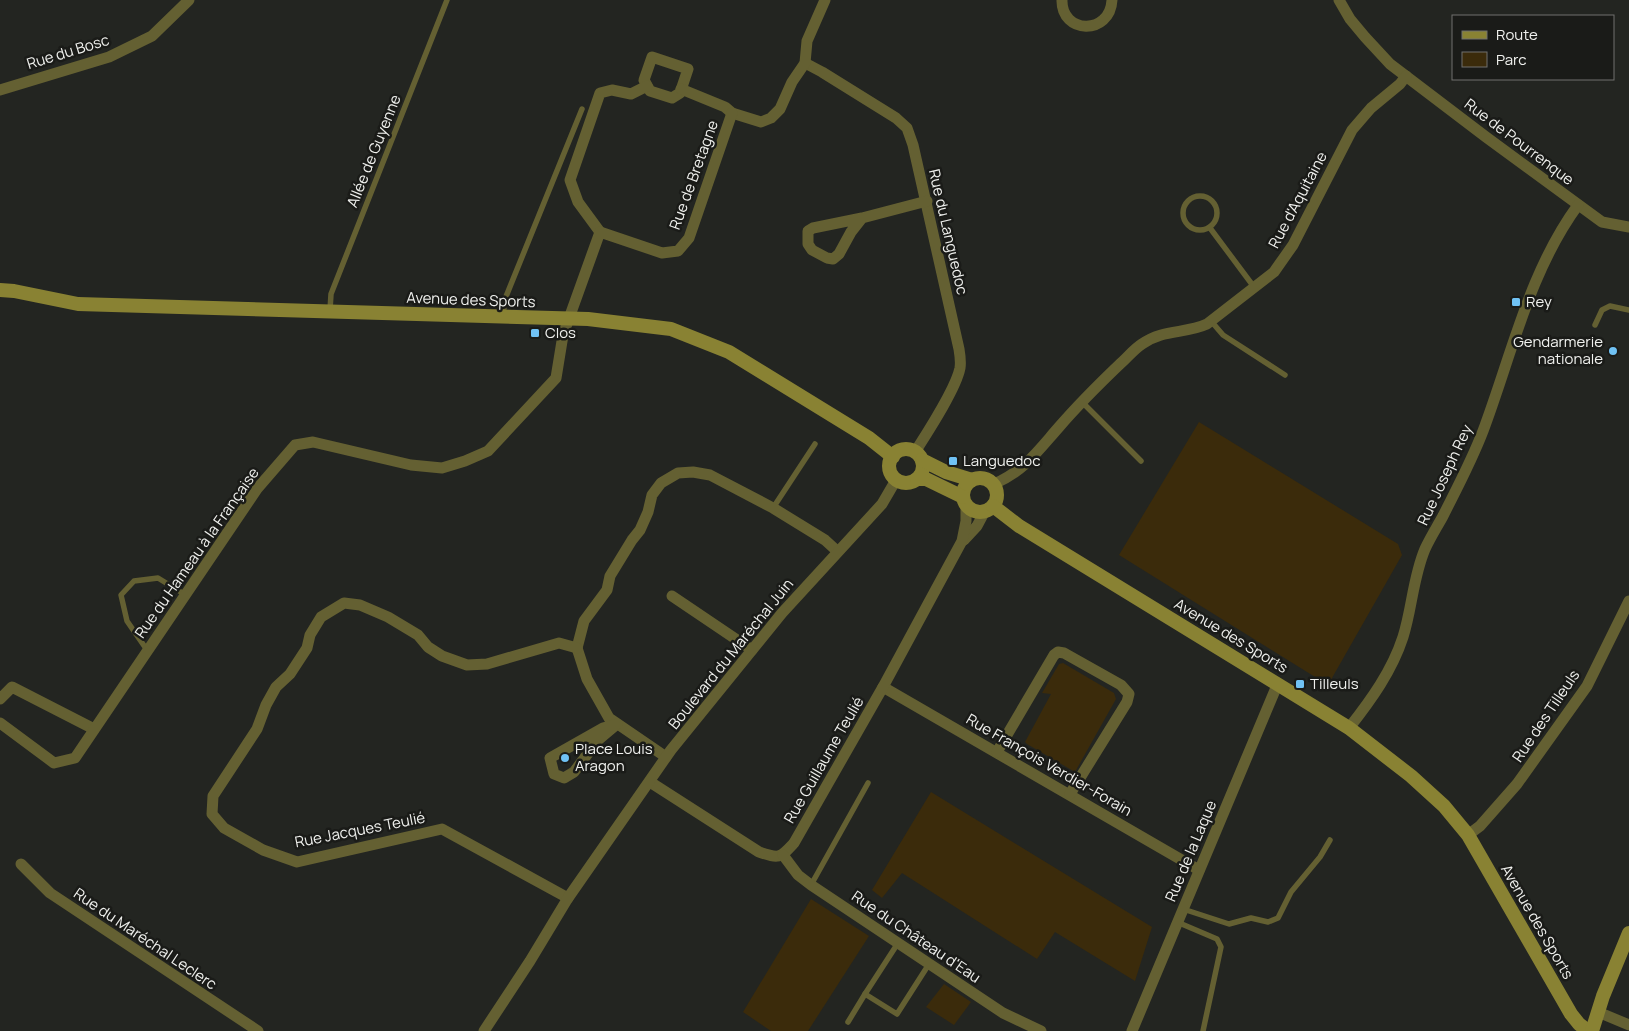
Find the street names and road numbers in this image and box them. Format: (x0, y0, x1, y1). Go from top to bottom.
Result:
street label: Rue du Bosc (24, 29, 112, 74)
street label: Allée de Guyenne (341, 91, 406, 210)
street label: Rue de Pourrenque (1460, 93, 1579, 190)
street label: Rue de Bretagne (664, 117, 723, 232)
street label: Rue d'Aquitaine (1263, 148, 1332, 252)
street label: Rue du Languedoc (924, 167, 973, 297)
street label: Avenue des Sports (406, 287, 536, 312)
street label: Rue Joseph Rey (1412, 421, 1477, 529)
street label: Rue du Hameau à la Française (130, 463, 264, 642)
street label: Boulevard du Maréchal Juin (663, 574, 798, 733)
street label: Avenue des Sports (1170, 593, 1292, 678)
street label: Rue des Tilleuls (1507, 665, 1584, 766)
street label: Rue Guillaume Teulié (779, 692, 869, 827)
street label: Rue François Verdier-Forain (962, 708, 1136, 821)
street label: Rue de la Laque (1160, 797, 1221, 905)
street label: Rue Jacques Teulié (293, 807, 427, 852)
street label: Avenue des Sports (1496, 861, 1579, 983)
street label: Rue du Maréchal Leclerc (70, 883, 221, 994)
street label: Rue du Château d'Eau (848, 886, 985, 988)

